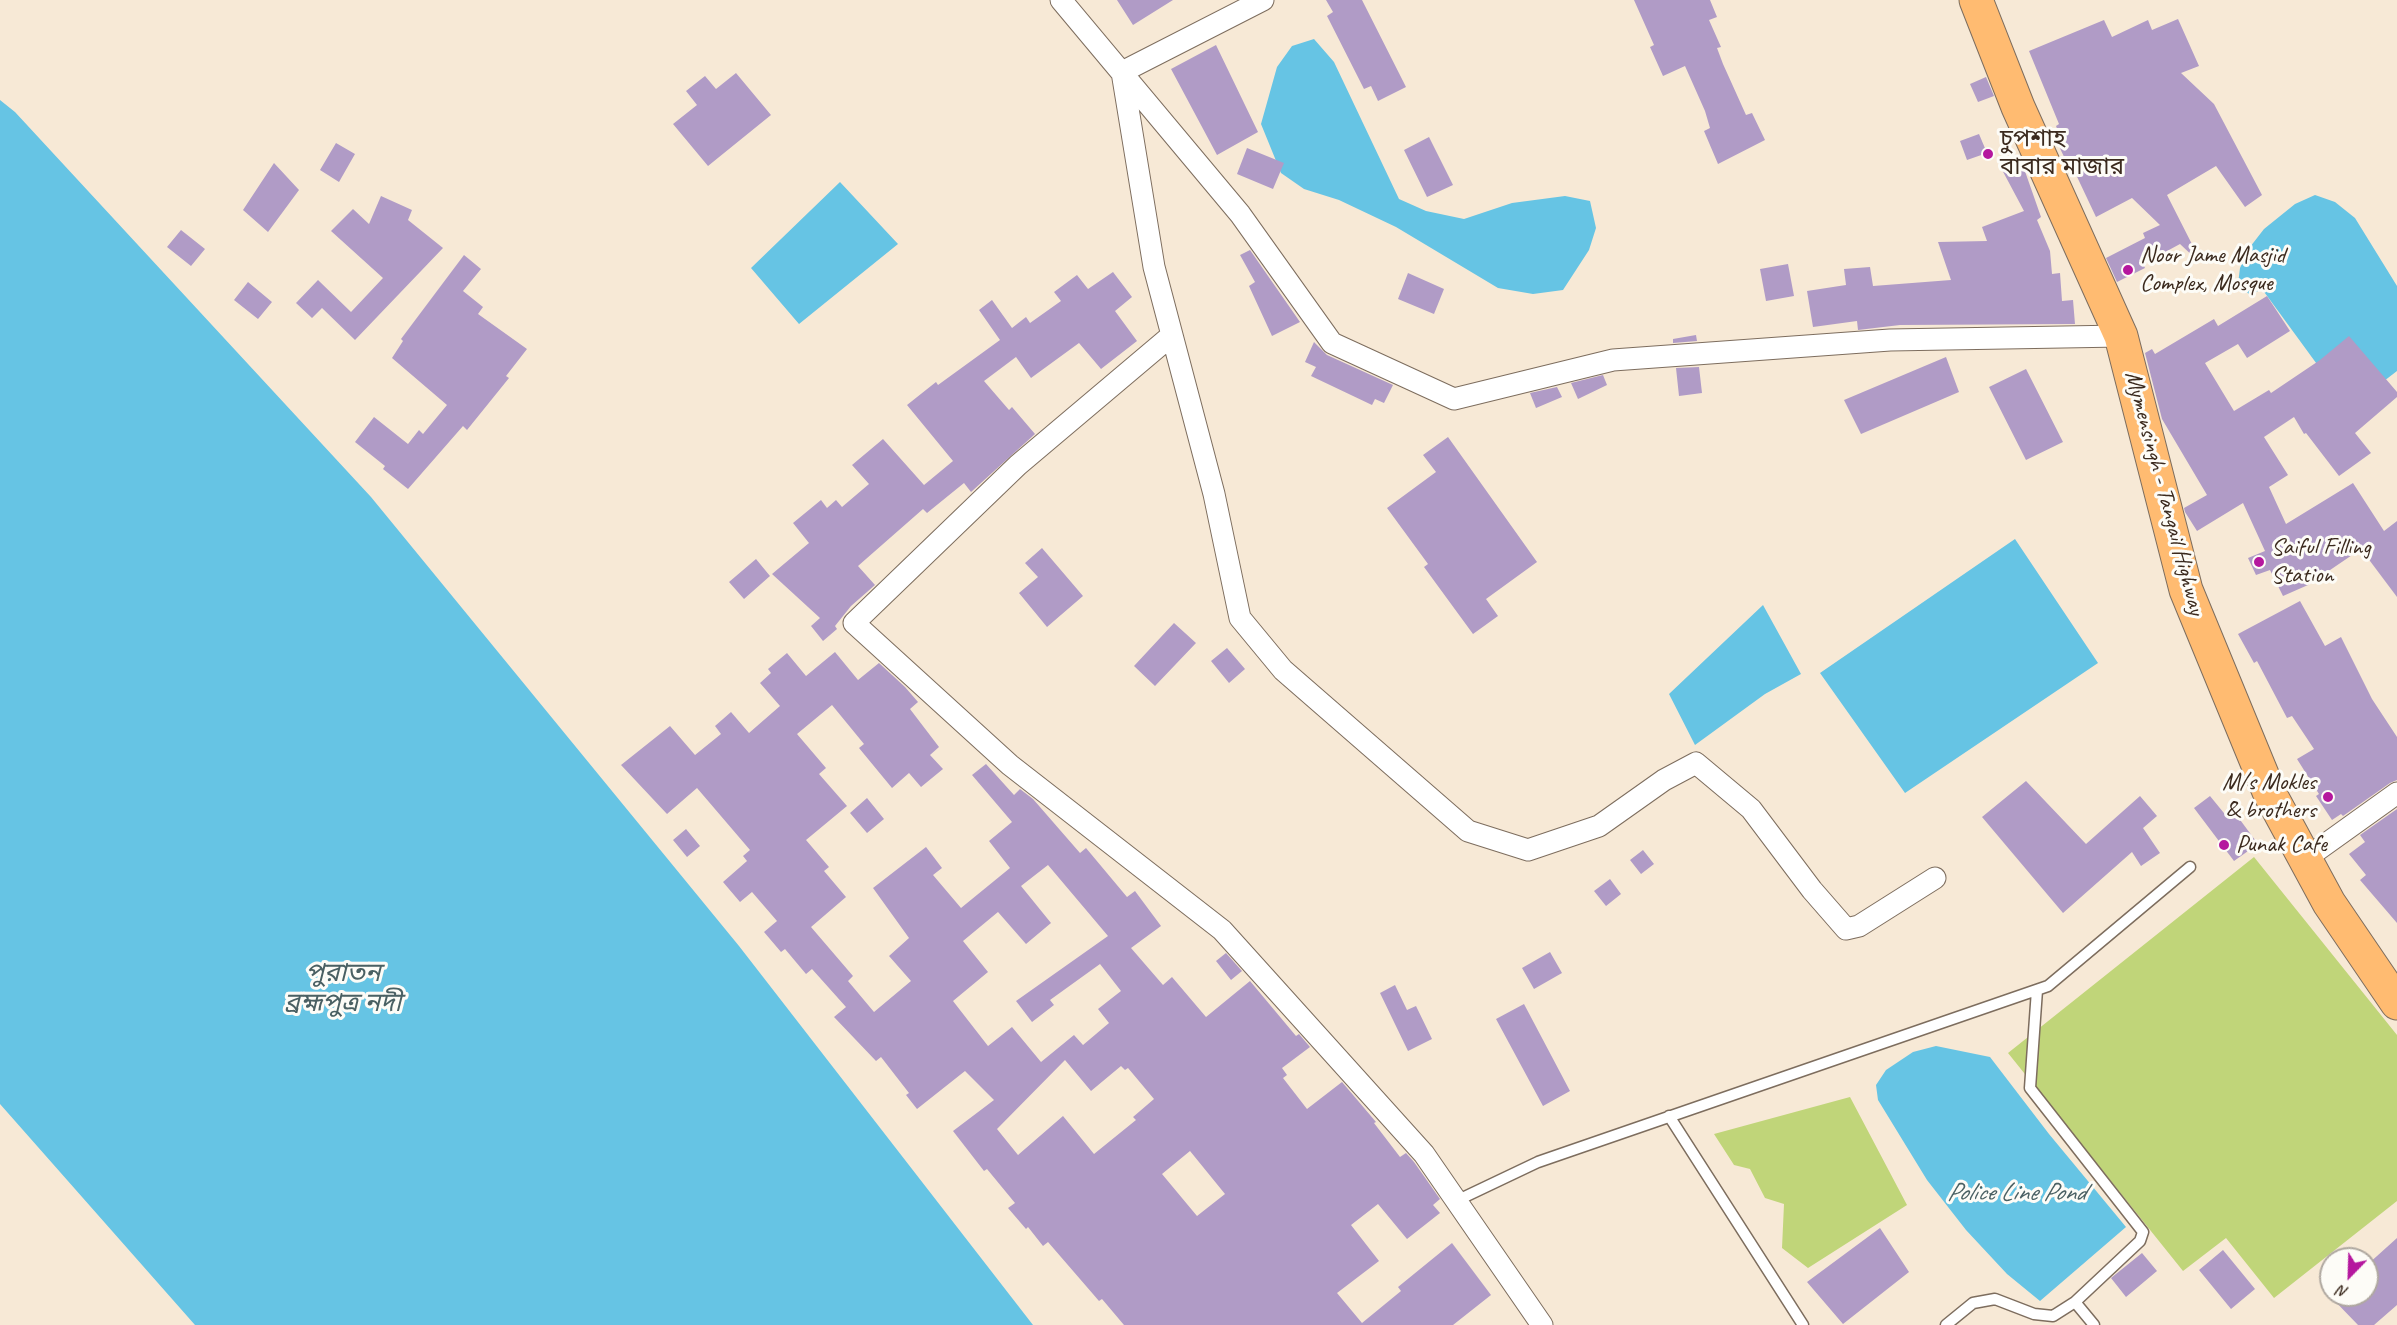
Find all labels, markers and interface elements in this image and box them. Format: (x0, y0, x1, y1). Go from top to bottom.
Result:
place label: চুপশাহ বাবার মাজার (2000, 126, 2124, 182)
marker: চুপশাহ বাবার মাজার (1981, 147, 1995, 161)
place label: Noor Jame Masjid Complex, Mosque (2140, 242, 2285, 298)
marker: Noor Jame Masjid Complex, Mosque (2121, 263, 2135, 277)
street label: Mymensingh - Tangail Highway (2118, 368, 2210, 618)
place label: Saiful Filling Station (2271, 534, 2371, 590)
marker: Saiful Filling Station (2252, 555, 2266, 569)
place label: M/s Mokles & brothers (2222, 769, 2316, 825)
marker: M/s Mokles & brothers (2321, 790, 2335, 804)
place label: Punak Cafe (2236, 831, 2327, 859)
marker: Punak Cafe (2217, 838, 2231, 852)
water label: পুরাতন ব্রহ্মপুত্র নদী (285, 958, 401, 1020)
water label: Police Line Pond (1947, 1177, 2085, 1209)
north arrow (2319, 1247, 2379, 1307)
text: N (2334, 1281, 2351, 1303)

